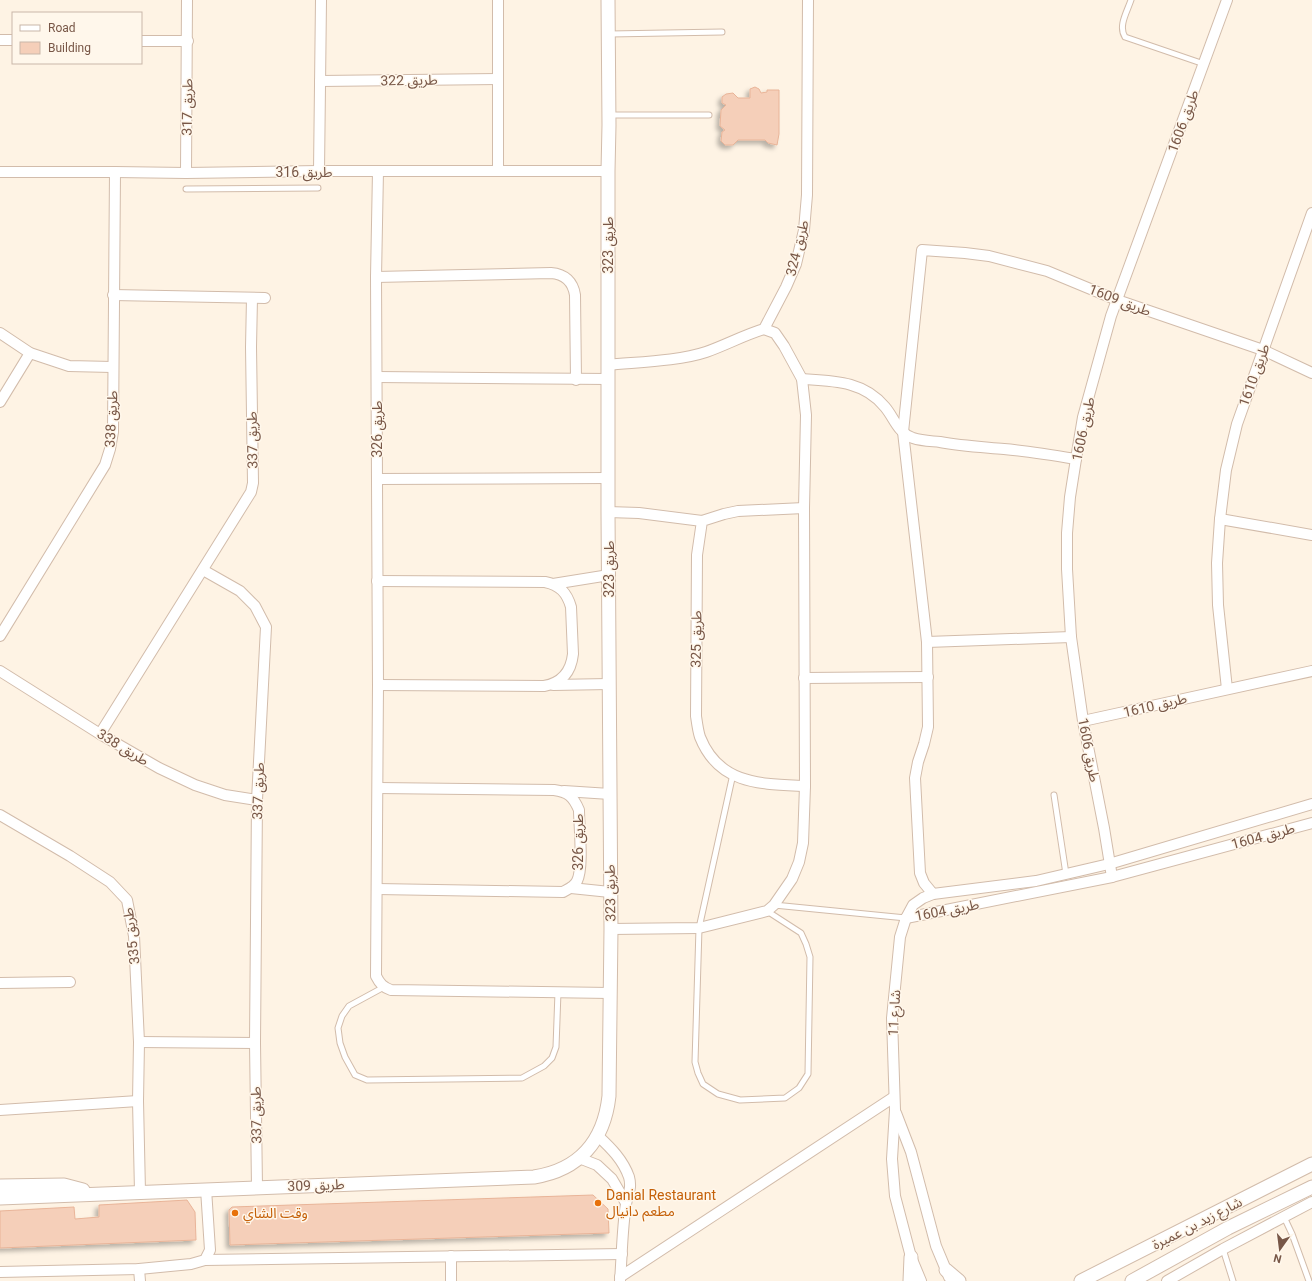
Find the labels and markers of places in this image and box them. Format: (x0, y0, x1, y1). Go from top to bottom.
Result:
place label: Danial Restaurant مطعم دانيال (606, 1187, 716, 1222)
marker: Danial Restaurant مطعم دانيال (593, 1198, 603, 1208)
place label: وقت الشاي (243, 1205, 308, 1224)
marker: وقت الشاي (230, 1208, 240, 1218)

